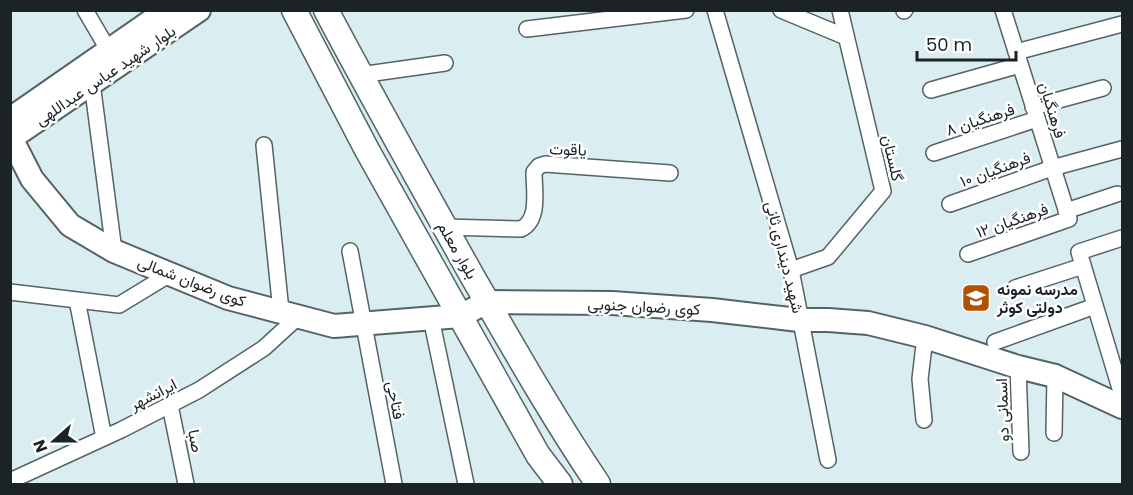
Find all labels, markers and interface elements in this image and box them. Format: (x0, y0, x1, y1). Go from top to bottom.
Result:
street label: بلوار شهید عباس عبداللهی (30, 20, 180, 131)
scale bar (917, 24, 1016, 62)
text: 50 m (926, 32, 972, 57)
street label: فرهنگیان (1033, 79, 1072, 141)
street label: فرهنگیان ۸ (943, 98, 1018, 141)
street label: گلستان (876, 133, 909, 184)
street label: یاقوت (549, 137, 587, 162)
street label: فرهنگیان ۱۰ (957, 146, 1034, 193)
street label: فرهنگیان ۱۲ (973, 197, 1051, 244)
street label: شهید دینداری ثانی (759, 199, 810, 316)
street label: بلوار معلم (432, 217, 483, 283)
street label: کوی رضوان شمالی (134, 250, 249, 313)
place label: مدرسه نمونه دولتی کوثر (996, 278, 1078, 319)
school or university icon: مدرسه نمونه دولتی کوثر (960, 282, 992, 314)
street label: کوی رضوان جنوبی (587, 292, 701, 321)
street label: ایرانشهر (125, 373, 181, 417)
street label: اسمانی دو (990, 378, 1015, 442)
street label: فتاحی (381, 379, 410, 421)
north arrow (24, 411, 84, 471)
street label: صبا (182, 428, 209, 455)
text: N (28, 436, 53, 456)

